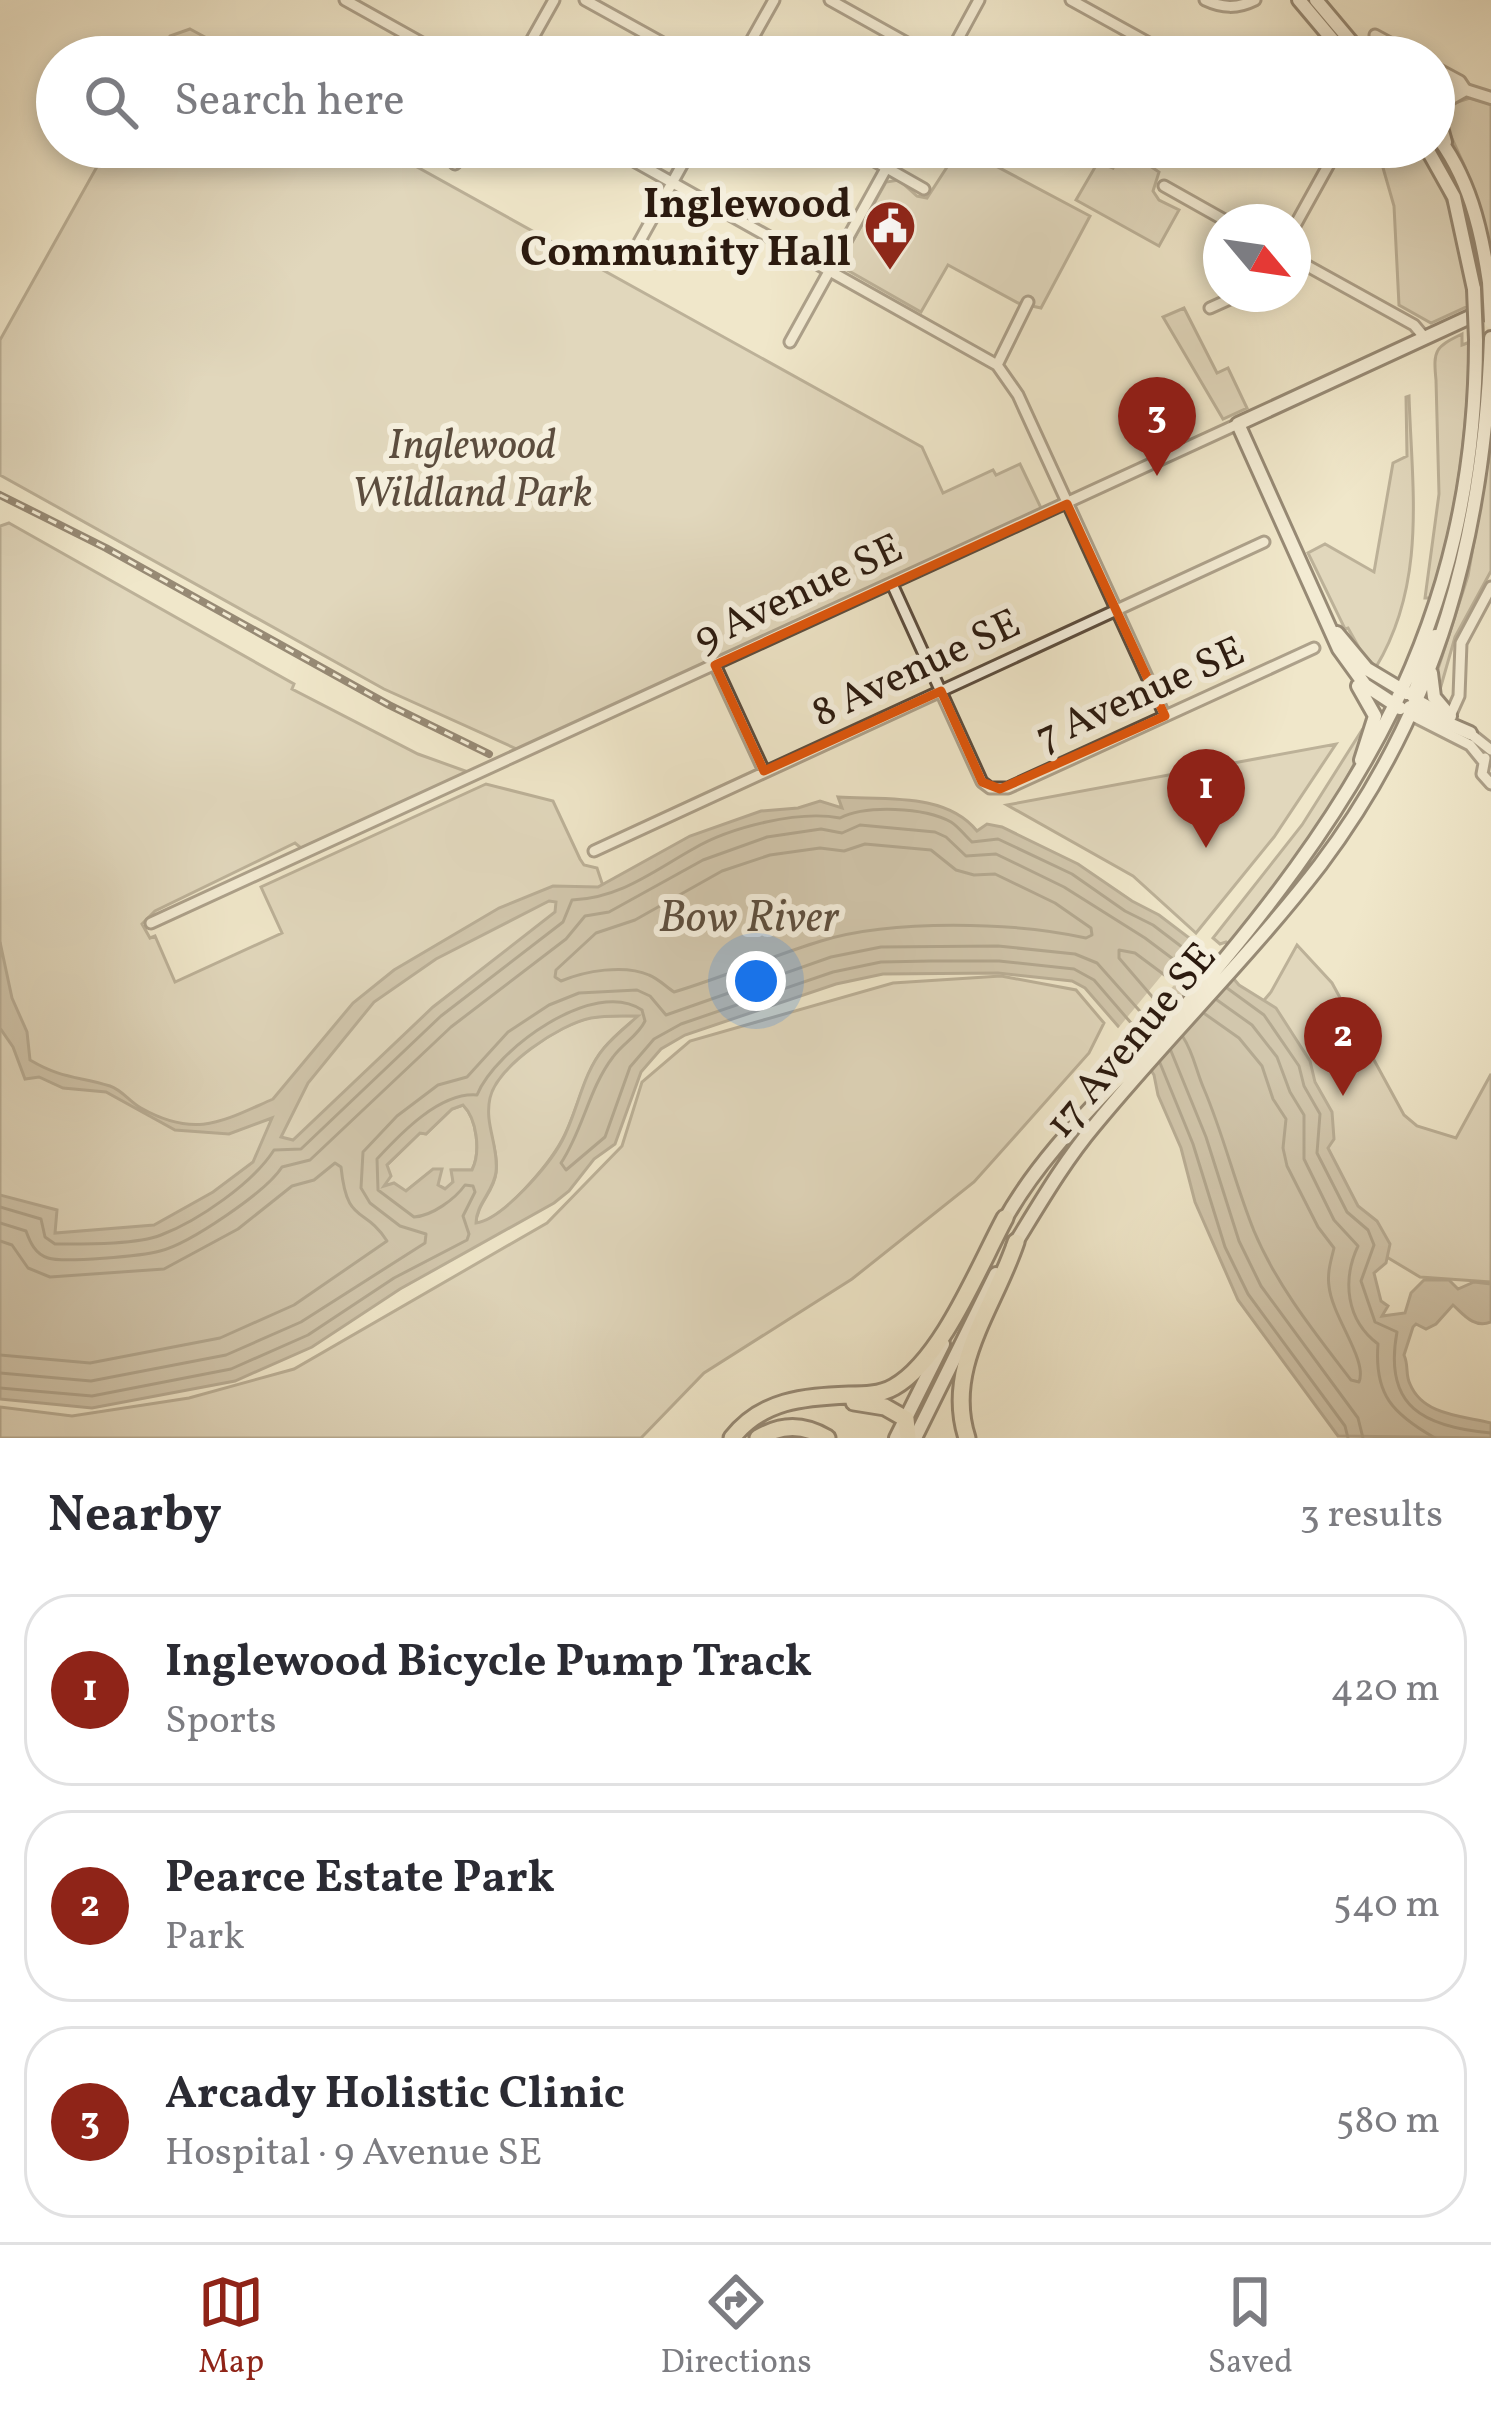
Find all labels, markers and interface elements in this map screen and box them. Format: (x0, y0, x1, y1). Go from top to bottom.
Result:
search box (36, 36, 1455, 168)
icon: search (78, 69, 144, 135)
text: Search here (174, 71, 405, 134)
place label: Inglewood Community Hall (520, 177, 851, 284)
public building icon: Inglewood Community Hall (862, 198, 918, 272)
north arrow (1203, 204, 1311, 312)
pin: 3 (1118, 377, 1196, 476)
park label: Inglewood Wildland Park (351, 418, 593, 525)
street label: 9 Avenue SE (685, 521, 913, 669)
street label: 8 Avenue SE (803, 596, 1031, 744)
street label: 7 Avenue SE (1027, 624, 1255, 768)
pin: 1 (1167, 749, 1245, 848)
water label: Bow River (659, 888, 840, 951)
street label: 17 Avenue SE (1033, 931, 1232, 1153)
your location (726, 951, 786, 1011)
pin: 2 (1304, 997, 1382, 1096)
text: Nearby (48, 1481, 222, 1552)
text: 3 results (1300, 1489, 1443, 1543)
text: Inglewood Bicycle Pump Track (165, 1632, 812, 1695)
text: 1 (82, 1663, 98, 1717)
text: 420 m (1330, 1663, 1440, 1717)
text: Sports (165, 1695, 276, 1749)
text: Pearce Estate Park (165, 1848, 555, 1911)
text: 2 (80, 1879, 100, 1933)
text: 540 m (1333, 1879, 1440, 1933)
text: Park (165, 1911, 245, 1965)
text: Arcady Holistic Clinic (165, 2064, 625, 2127)
text: 3 (80, 2095, 100, 2149)
text: 580 m (1336, 2095, 1440, 2149)
text: Hospital · 9 Avenue SE (165, 2127, 542, 2181)
tab: Map (198, 2269, 264, 2387)
tab: Directions (660, 2269, 812, 2387)
tab: Saved (1208, 2269, 1293, 2387)

